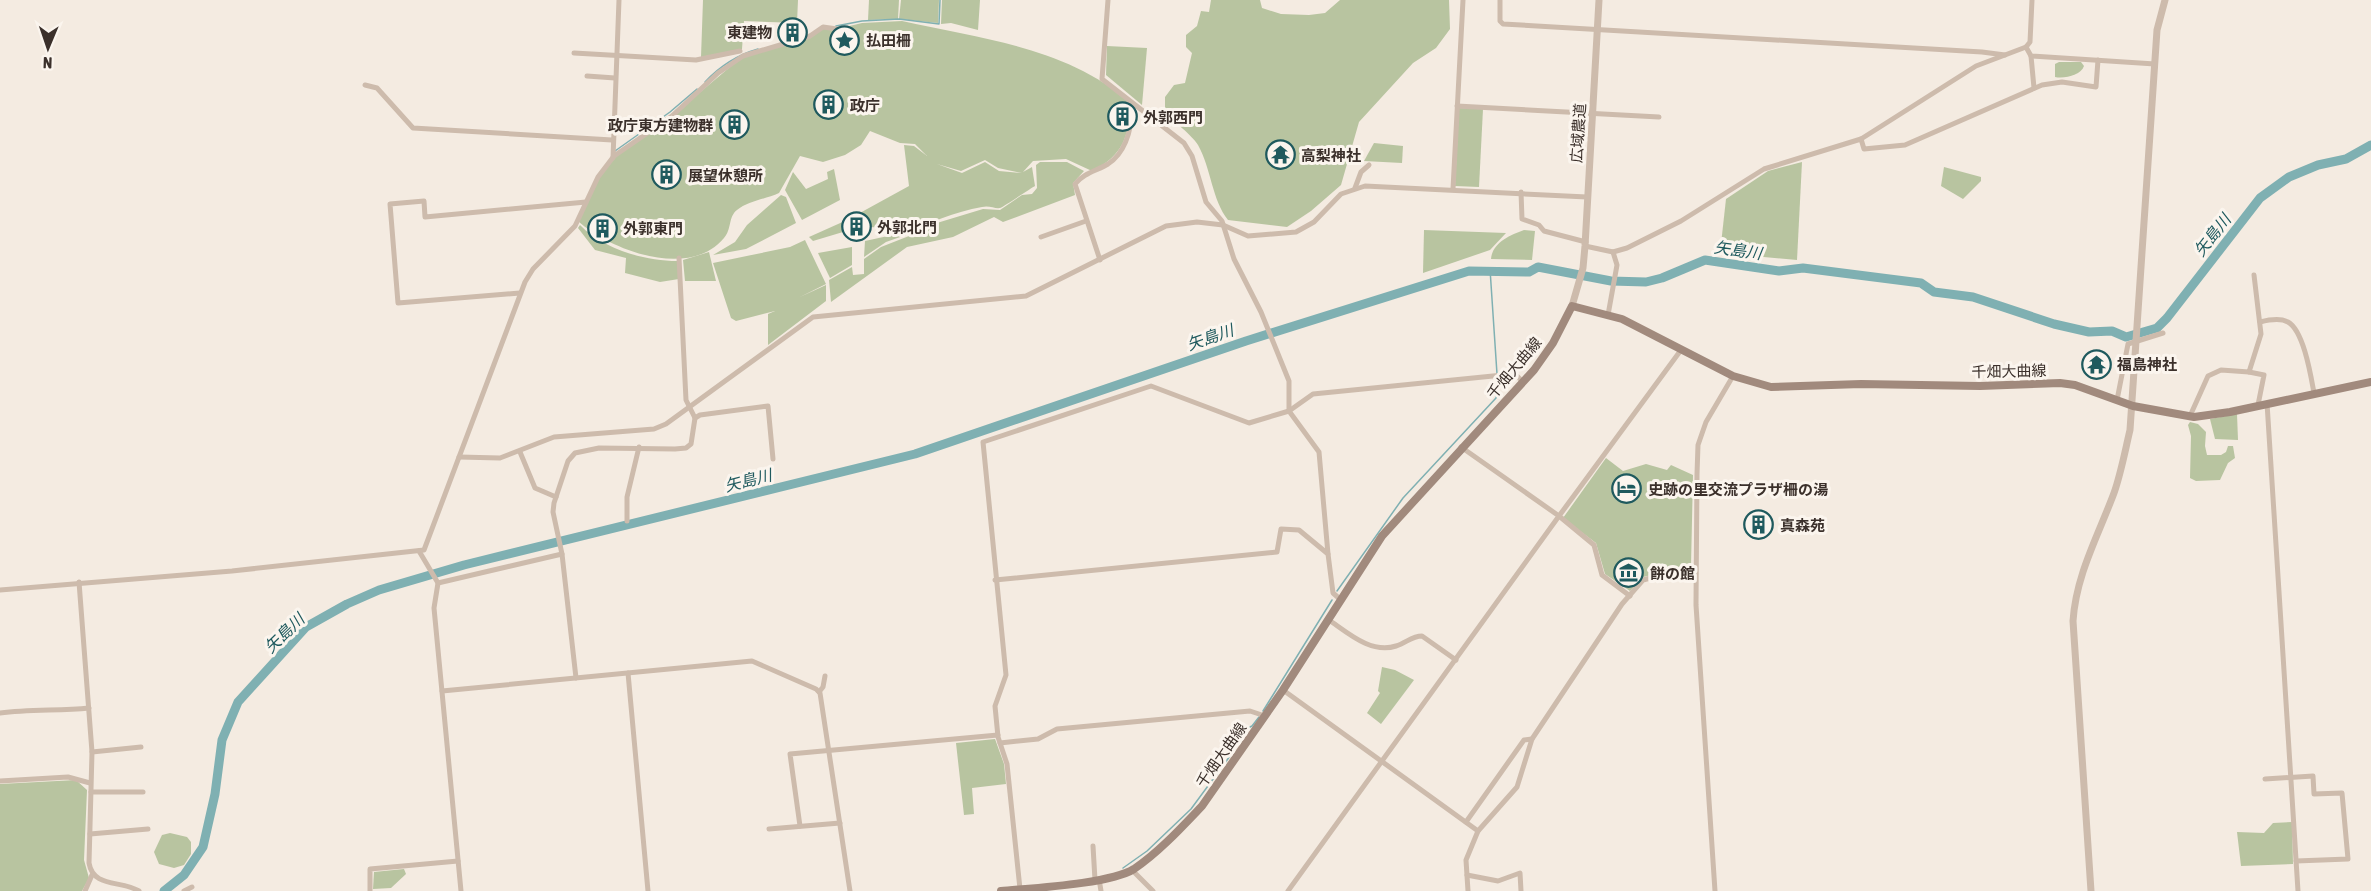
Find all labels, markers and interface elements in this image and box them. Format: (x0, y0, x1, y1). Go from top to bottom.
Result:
building icon: 東建物 (777, 16, 809, 48)
north arrow (18, 18, 78, 78)
place label: 東建物 (727, 24, 772, 41)
place icon: 払田柵 (829, 24, 861, 56)
place label: 払田柵 (866, 32, 911, 49)
text: N (42, 54, 53, 72)
building icon: 政庁 (813, 89, 845, 121)
place label: 政庁 (850, 97, 880, 114)
building icon: 外郭西門 (1106, 101, 1138, 133)
street label: 広域農道 (1567, 102, 1589, 164)
building icon: 政庁東方建物群 (718, 109, 750, 141)
place label: 外郭西門 (1143, 109, 1203, 126)
place label: 政庁東方建物群 (608, 117, 713, 134)
temple icon: 高梨神社 (1264, 139, 1296, 171)
place label: 高梨神社 (1301, 147, 1361, 164)
building icon: 展望休憩所 (651, 159, 683, 191)
place label: 展望休憩所 (688, 167, 763, 184)
water label: 矢島川 (2190, 209, 2235, 259)
building icon: 外郭北門 (840, 211, 872, 243)
building icon: 外郭東門 (586, 212, 618, 244)
place label: 外郭北門 (877, 219, 937, 236)
place label: 外郭東門 (623, 220, 683, 237)
water label: 矢島川 (1713, 238, 1765, 263)
water label: 矢島川 (1184, 320, 1238, 353)
street label: 千畑大曲線 (1483, 334, 1545, 402)
temple icon: 福島神社 (2080, 348, 2112, 380)
place label: 福島神社 (2116, 356, 2177, 373)
street label: 千畑大曲線 (1971, 362, 2047, 380)
water label: 矢島川 (723, 465, 775, 495)
hotel icon: 史跡の里交流プラザ柵の湯 (1611, 473, 1643, 505)
place label: 史跡の里交流プラザ柵の湯 (1648, 481, 1828, 498)
building icon: 真森苑 (1743, 509, 1775, 541)
place label: 真森苑 (1780, 517, 1825, 534)
museum icon: 餅の館 (1613, 557, 1645, 589)
place label: 餅の館 (1650, 565, 1695, 582)
water label: 矢島川 (260, 608, 309, 656)
street label: 千畑大曲線 (1193, 719, 1249, 791)

